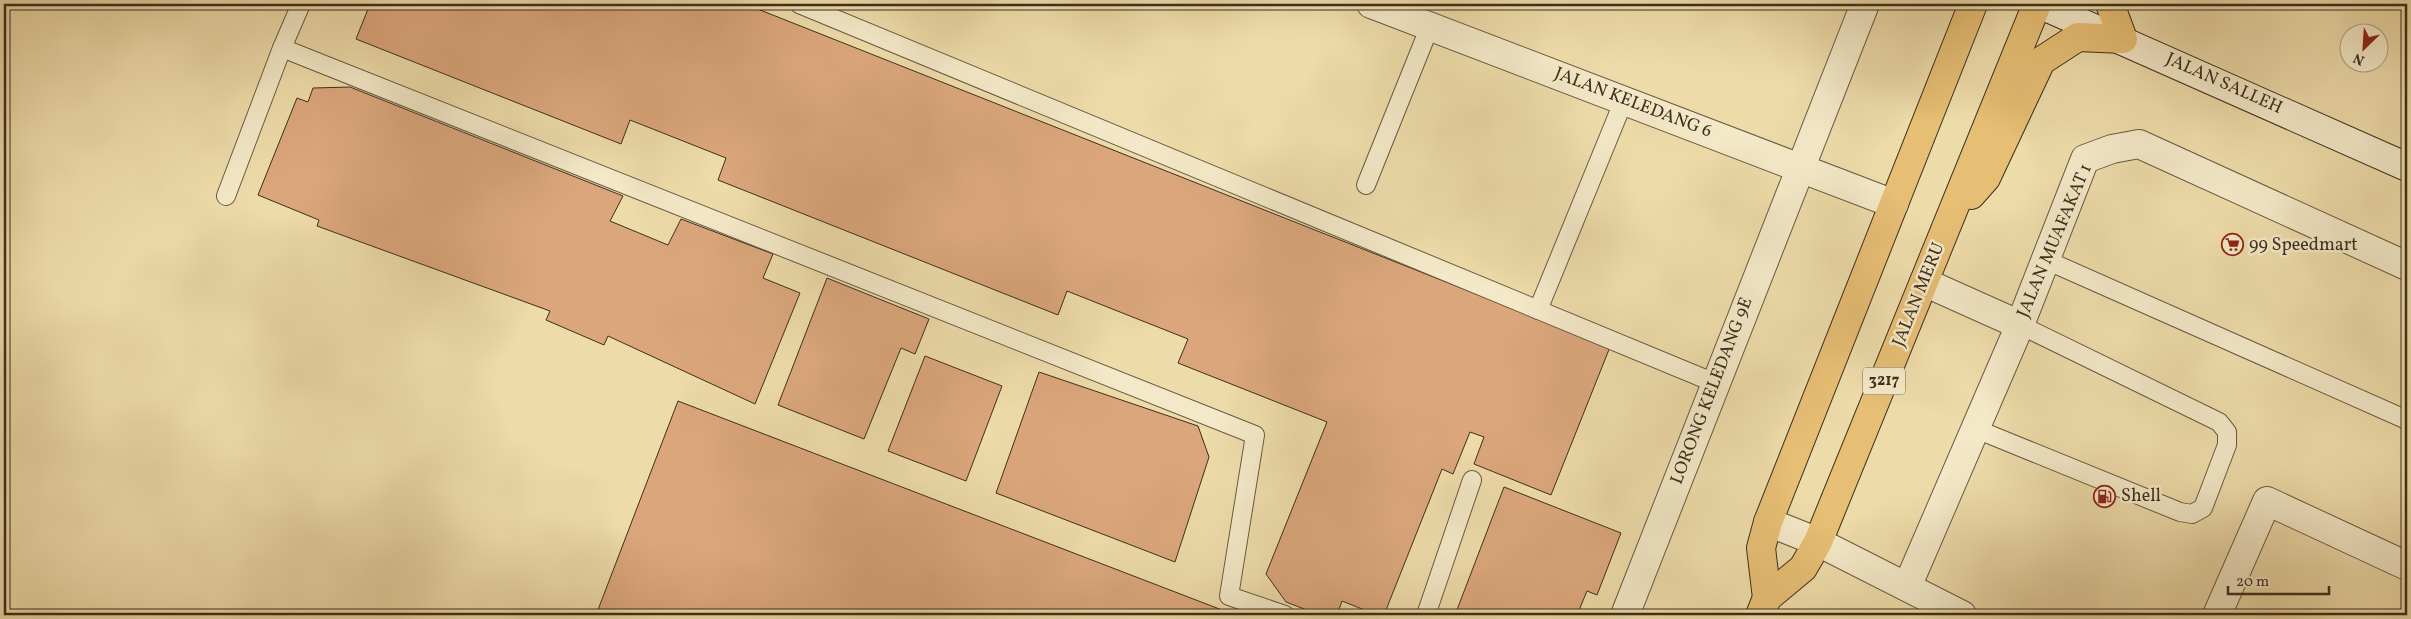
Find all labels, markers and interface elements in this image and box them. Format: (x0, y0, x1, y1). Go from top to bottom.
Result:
north arrow (2338, 22, 2388, 72)
street label: JALAN SALLEH (2162, 47, 2286, 121)
text: N (2351, 48, 2368, 69)
street label: JALAN KELEDANG 6 (1551, 61, 1715, 145)
street label: JALAN MUAFAKAT 1 (2011, 160, 2099, 322)
supermarket icon: 99 Speedmart (2221, 233, 2245, 257)
place label: 99 Speedmart (2249, 233, 2358, 258)
street label: JALAN MERU (1887, 239, 1951, 351)
street label: LORONG KELEDANG 9E (1665, 294, 1759, 488)
road number: 3217 (1863, 368, 1905, 394)
fuel station icon: Shell (2093, 484, 2117, 508)
place label: Shell (2121, 484, 2161, 509)
scale bar (2228, 564, 2330, 596)
text: 20 m (2236, 572, 2269, 593)

